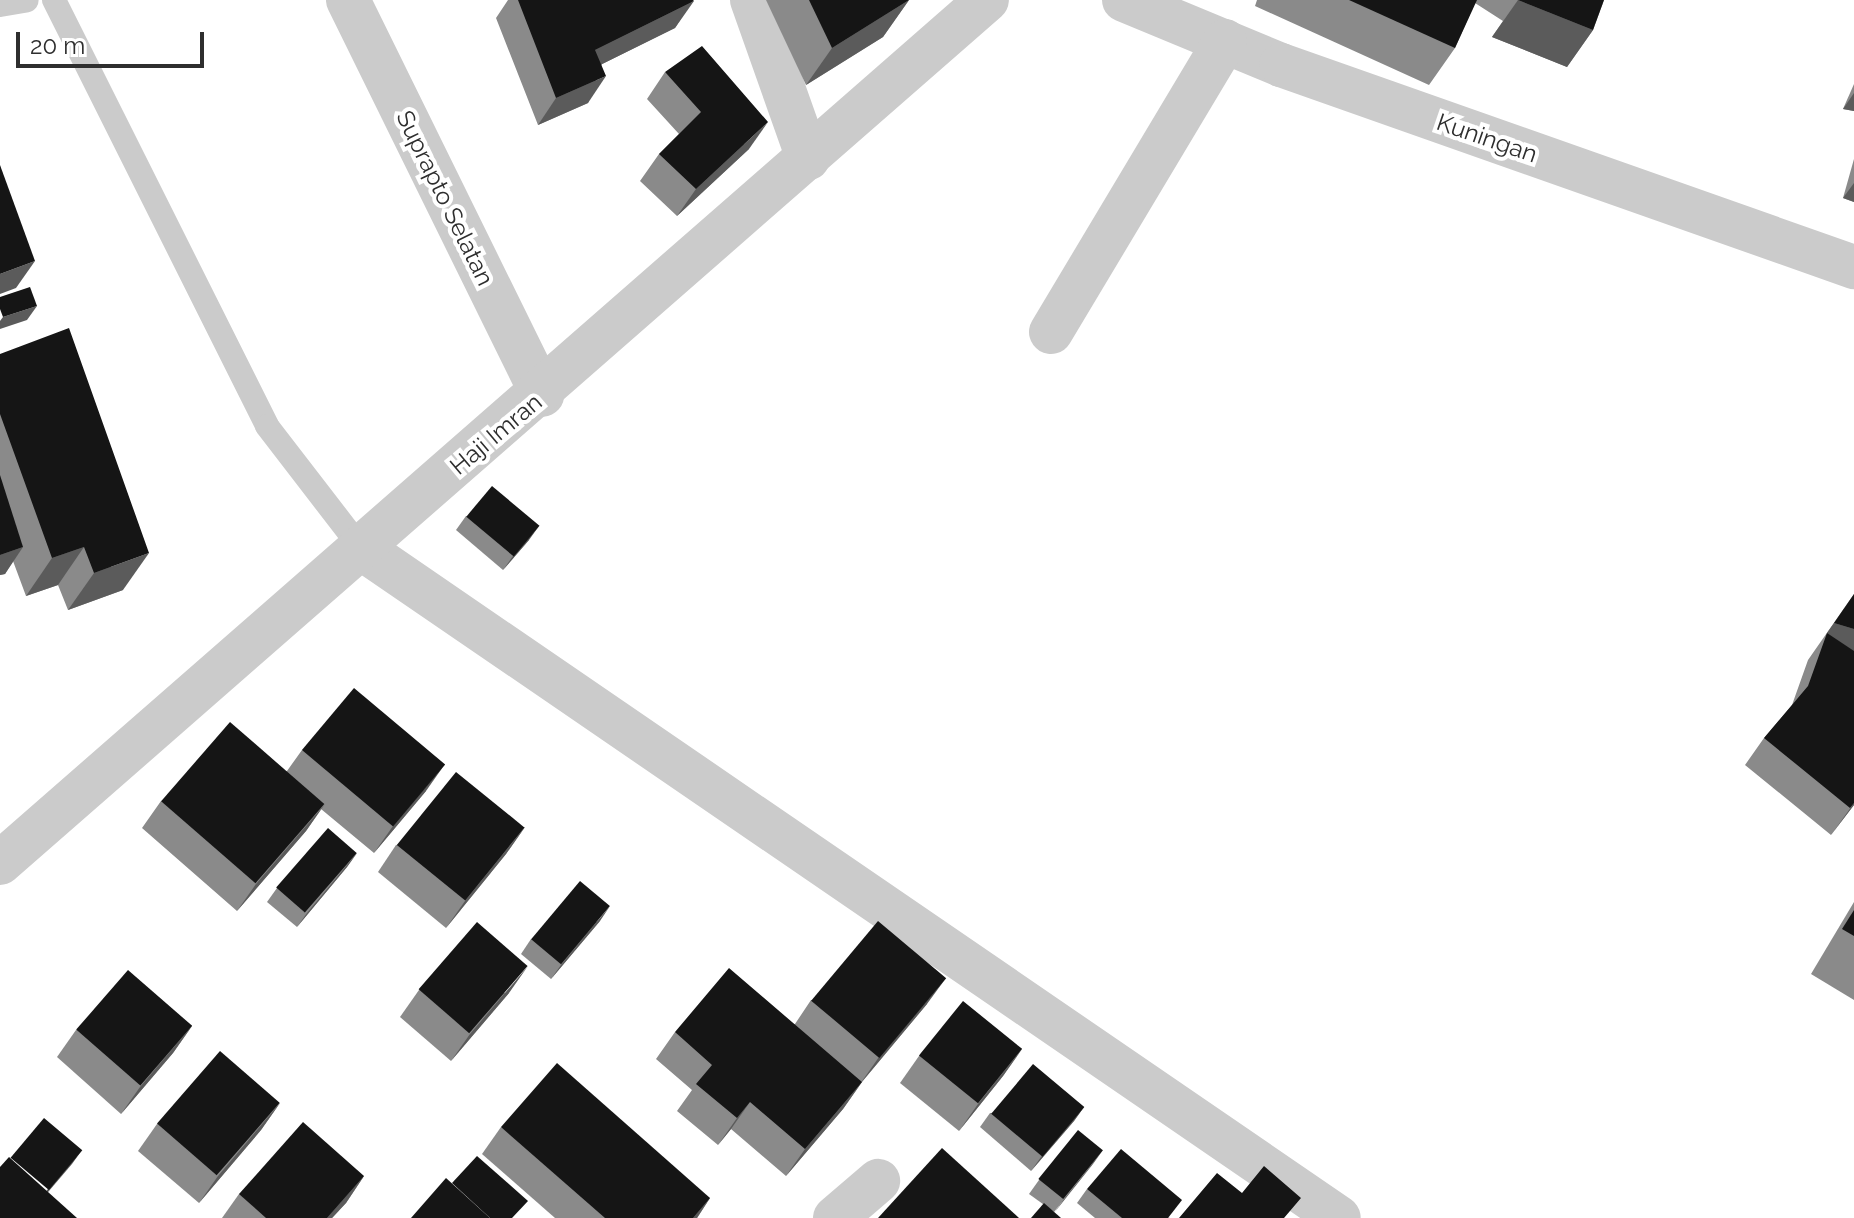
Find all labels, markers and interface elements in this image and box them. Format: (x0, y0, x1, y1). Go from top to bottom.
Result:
scale bar (20, 16, 208, 66)
text: 20 m (30, 31, 85, 60)
street label: Suprapto Selatan (390, 106, 500, 290)
street label: Kuningan (1433, 107, 1541, 169)
street label: Haji Imran (444, 387, 548, 481)

